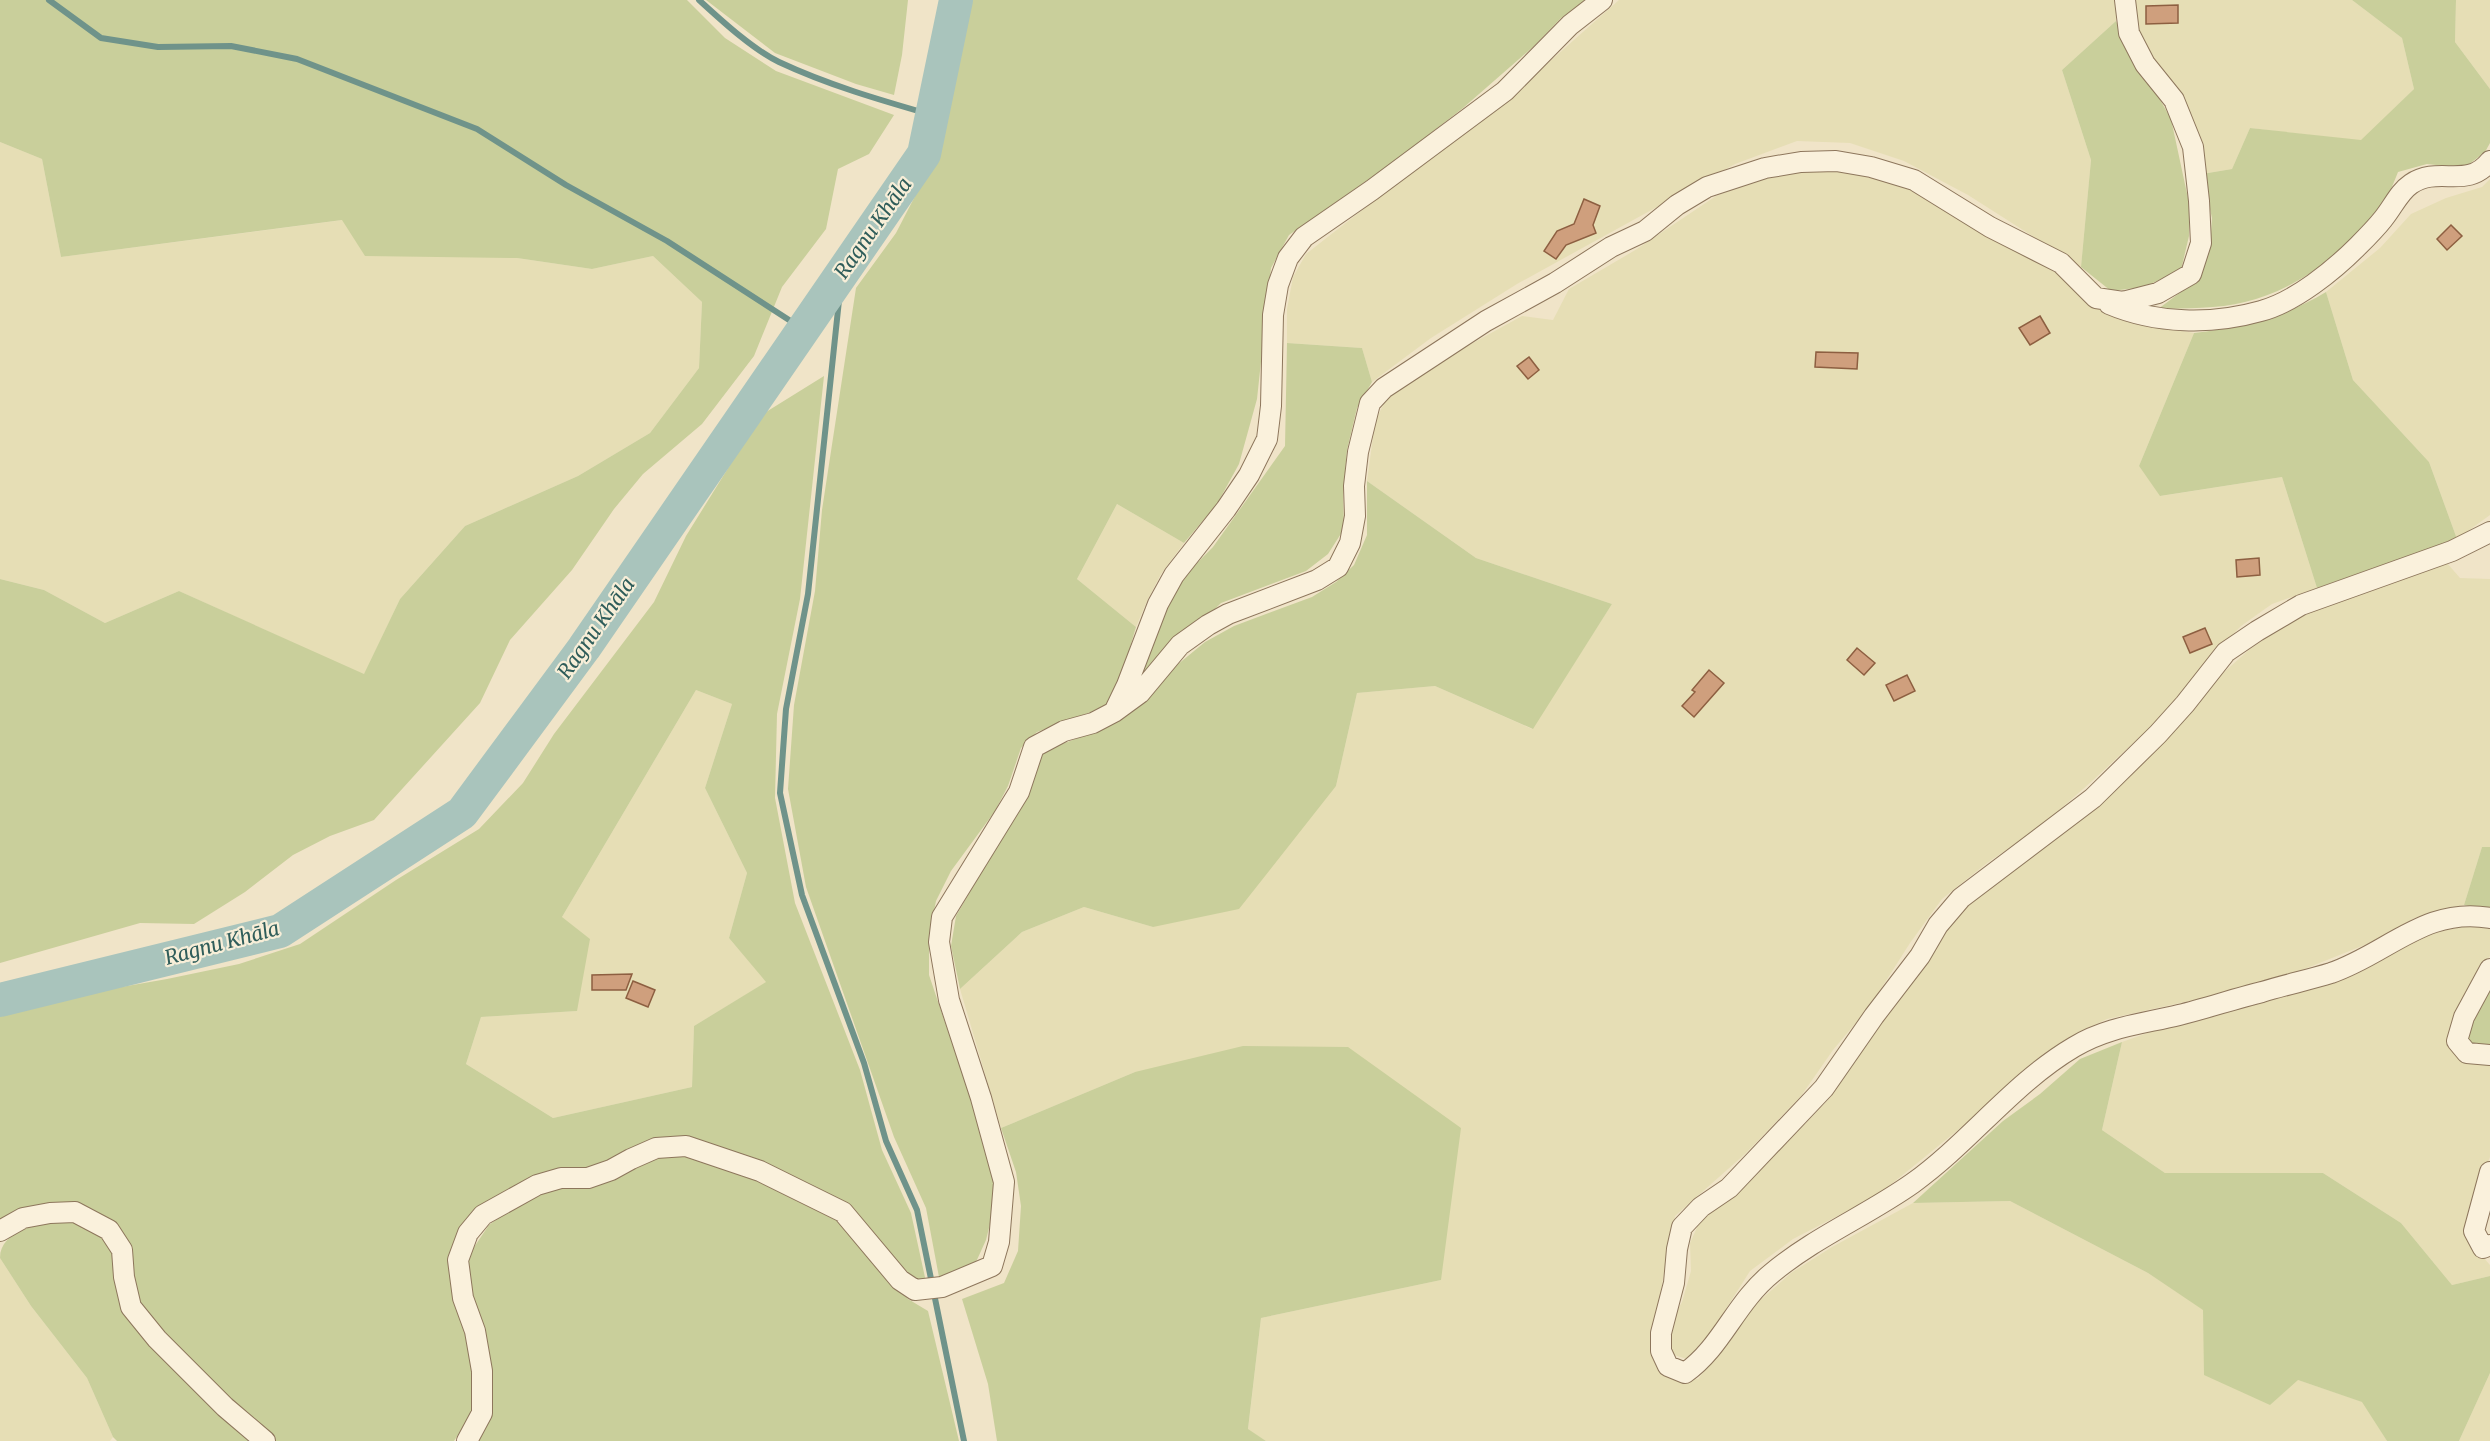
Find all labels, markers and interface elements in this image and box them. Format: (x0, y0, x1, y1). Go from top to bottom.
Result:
water label: Ragnu Khāla (829, 172, 917, 283)
water label: Ragnu Khāla (552, 572, 640, 683)
water label: Ragnu Khāla (162, 915, 282, 970)

